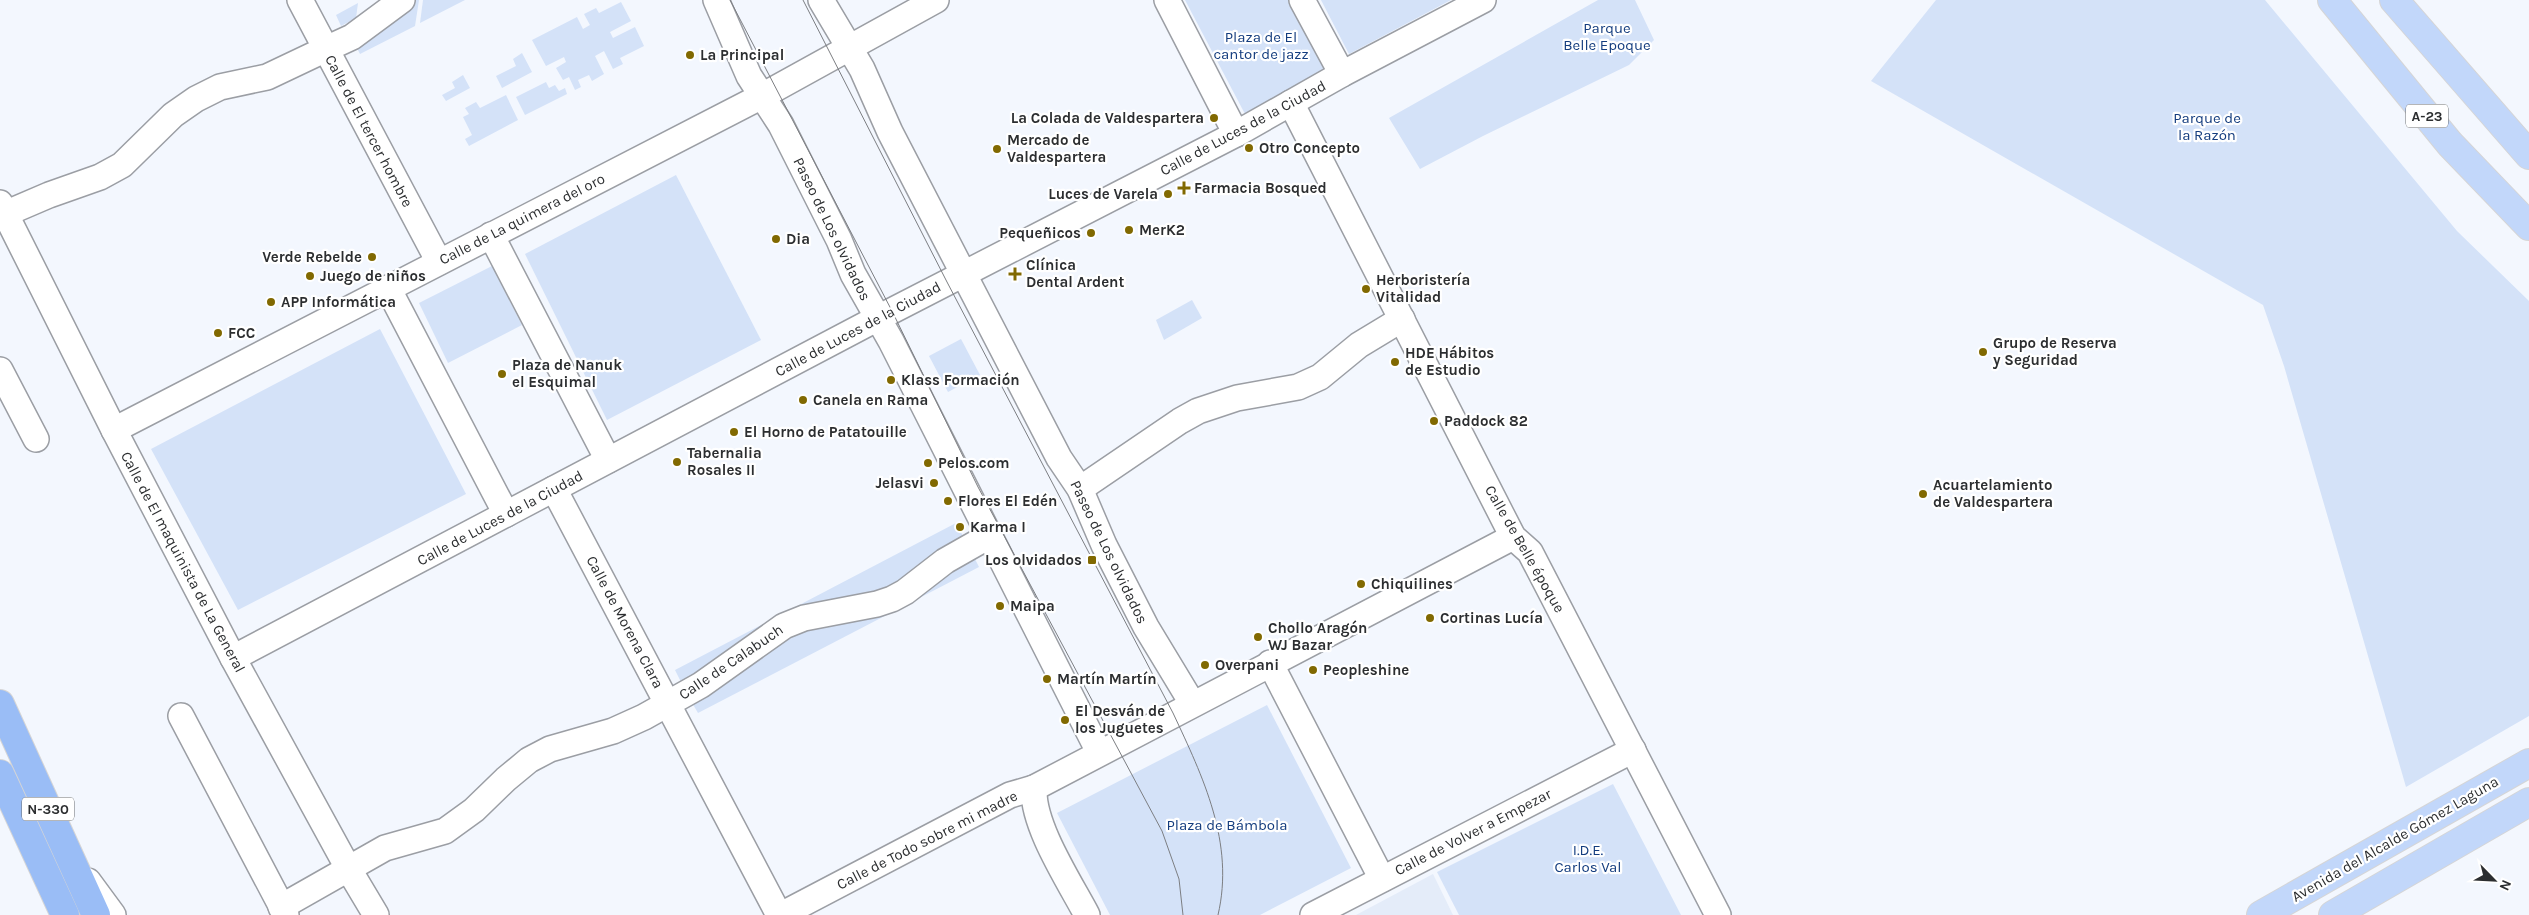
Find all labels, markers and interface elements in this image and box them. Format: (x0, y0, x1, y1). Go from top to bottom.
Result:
park label: Parque Belle Epoque (1563, 19, 1651, 54)
park label: Plaza de El cantor de jazz (1213, 28, 1309, 63)
place label: La Principal (700, 46, 784, 64)
marker: La Principal (684, 49, 696, 61)
street label: Calle de El tercer hombre (321, 52, 417, 210)
street label: Calle de Luces de la Ciudad (1157, 77, 1329, 179)
road number: A-23 (2406, 104, 2448, 128)
place label: La Colada de Valdespartera (1011, 109, 1204, 127)
park label: Parque de la Razón (2173, 109, 2241, 144)
marker: La Colada de Valdespartera (1208, 112, 1220, 124)
place label: Mercado de Valdespartera (1007, 131, 1106, 166)
place label: Otro Concepto (1259, 139, 1360, 157)
marker: Otro Concepto (1243, 142, 1255, 154)
marker: Mercado de Valdespartera (991, 143, 1003, 155)
street label: Paseo de Los olvidados (789, 154, 875, 304)
street label: Calle de La quimera del oro (436, 169, 608, 269)
place label: Farmacia Bosqued (1194, 179, 1327, 197)
marker: Farmacia Bosqued (1178, 182, 1190, 194)
place label: Luces de Varela (1048, 185, 1158, 203)
marker: Luces de Varela (1162, 188, 1174, 200)
place label: MerK2 (1139, 221, 1185, 239)
place label: Pequeñicos (999, 224, 1081, 242)
marker: MerK2 (1123, 224, 1135, 236)
marker: Pequeñicos (1085, 227, 1097, 239)
place label: Dia (786, 230, 810, 248)
marker: Dia (770, 233, 782, 245)
place label: Verde Rebelde (262, 248, 362, 266)
marker: Verde Rebelde (366, 251, 378, 263)
place label: Clínica Dental Ardent (1026, 256, 1124, 291)
place label: Juego de niños (320, 267, 426, 285)
marker: Clínica Dental Ardent (1008, 267, 1022, 281)
marker: Juego de niños (304, 270, 316, 282)
place label: Herboristería Vitalidad (1376, 271, 1470, 306)
street label: Calle de Luces de la Ciudad (772, 278, 944, 380)
marker: Herboristería Vitalidad (1360, 283, 1372, 295)
place label: APP Informática (281, 293, 396, 311)
marker: APP Informática (265, 296, 277, 308)
place label: FCC (228, 324, 255, 342)
marker: FCC (212, 327, 224, 339)
place label: Grupo de Reserva y Seguridad (1993, 334, 2117, 369)
place label: HDE Hábitos de Estudio (1405, 344, 1494, 379)
marker: Grupo de Reserva y Seguridad (1977, 346, 1989, 358)
place label: Plaza de Nanuk el Esquimal (512, 356, 622, 391)
marker: HDE Hábitos de Estudio (1389, 356, 1401, 368)
marker: Plaza de Nanuk el Esquimal (496, 368, 508, 380)
place label: Klass Formación (901, 371, 1020, 389)
marker: Klass Formación (885, 374, 897, 386)
place label: Canela en Rama (813, 391, 928, 409)
marker: Canela en Rama (797, 394, 809, 406)
place label: Paddock 82 (1444, 412, 1528, 430)
marker: Paddock 82 (1428, 415, 1440, 427)
place label: El Horno de Patatouille (744, 423, 907, 441)
marker: El Horno de Patatouille (728, 426, 740, 438)
place label: Tabernalia Rosales II (687, 444, 762, 479)
street label: Calle de El maquinista de La General (117, 448, 249, 676)
place label: Pelos.com (938, 454, 1010, 472)
marker: Tabernalia Rosales II (671, 456, 683, 468)
marker: Pelos.com (922, 457, 934, 469)
street label: Calle de Luces de la Ciudad (414, 467, 586, 569)
place label: Jelasvi (875, 474, 924, 492)
place label: Acuartelamiento de Valdespartera (1933, 476, 2053, 511)
marker: Jelasvi (928, 477, 940, 489)
street label: Paseo de Los olvidados (1066, 477, 1152, 627)
street label: Calle de Belle époque (1481, 482, 1569, 616)
marker: Acuartelamiento de Valdespartera (1917, 488, 1929, 500)
place label: Flores El Edén (958, 492, 1057, 510)
marker: Flores El Edén (942, 495, 954, 507)
place label: Karma I (970, 518, 1026, 536)
marker: Karma I (954, 521, 966, 533)
place label: Los olvidados (985, 551, 1082, 569)
street label: Calle de Morena Clara (582, 553, 668, 691)
marker: Los olvidados (1086, 554, 1098, 566)
place label: Chiquilines (1371, 575, 1453, 593)
marker: Chiquilines (1355, 578, 1367, 590)
place label: Maipa (1010, 597, 1055, 615)
marker: Maipa (994, 600, 1006, 612)
place label: Cortinas Lucía (1440, 609, 1543, 627)
marker: Cortinas Lucía (1424, 612, 1436, 624)
place label: Chollo Aragón WJ Bazar (1268, 619, 1367, 654)
street label: Calle de Calabuch (675, 620, 787, 704)
marker: Chollo Aragón WJ Bazar (1252, 631, 1264, 643)
place label: Overpani (1215, 656, 1279, 674)
marker: Overpani (1199, 659, 1211, 671)
place label: Peopleshine (1323, 661, 1409, 679)
marker: Peopleshine (1307, 664, 1319, 676)
place label: Martín Martín (1057, 670, 1157, 688)
marker: Martín Martín (1041, 673, 1053, 685)
place label: El Desván de los Juguetes (1075, 702, 1165, 737)
marker: El Desván de los Juguetes (1059, 714, 1071, 726)
street label: Avenida del Alcalde Gómez Laguna (2288, 772, 2502, 906)
street label: Calle de Volver a Empezar (1392, 784, 1555, 879)
street label: Calle de Todo sobre mi madre (834, 786, 1020, 894)
road number: N-330 (22, 798, 74, 821)
park label: Plaza de Bámbola (1166, 816, 1288, 834)
park label: I.D.E. Carlos Val (1554, 841, 1622, 876)
north arrow (2469, 855, 2519, 905)
text: N (2496, 877, 2515, 893)

